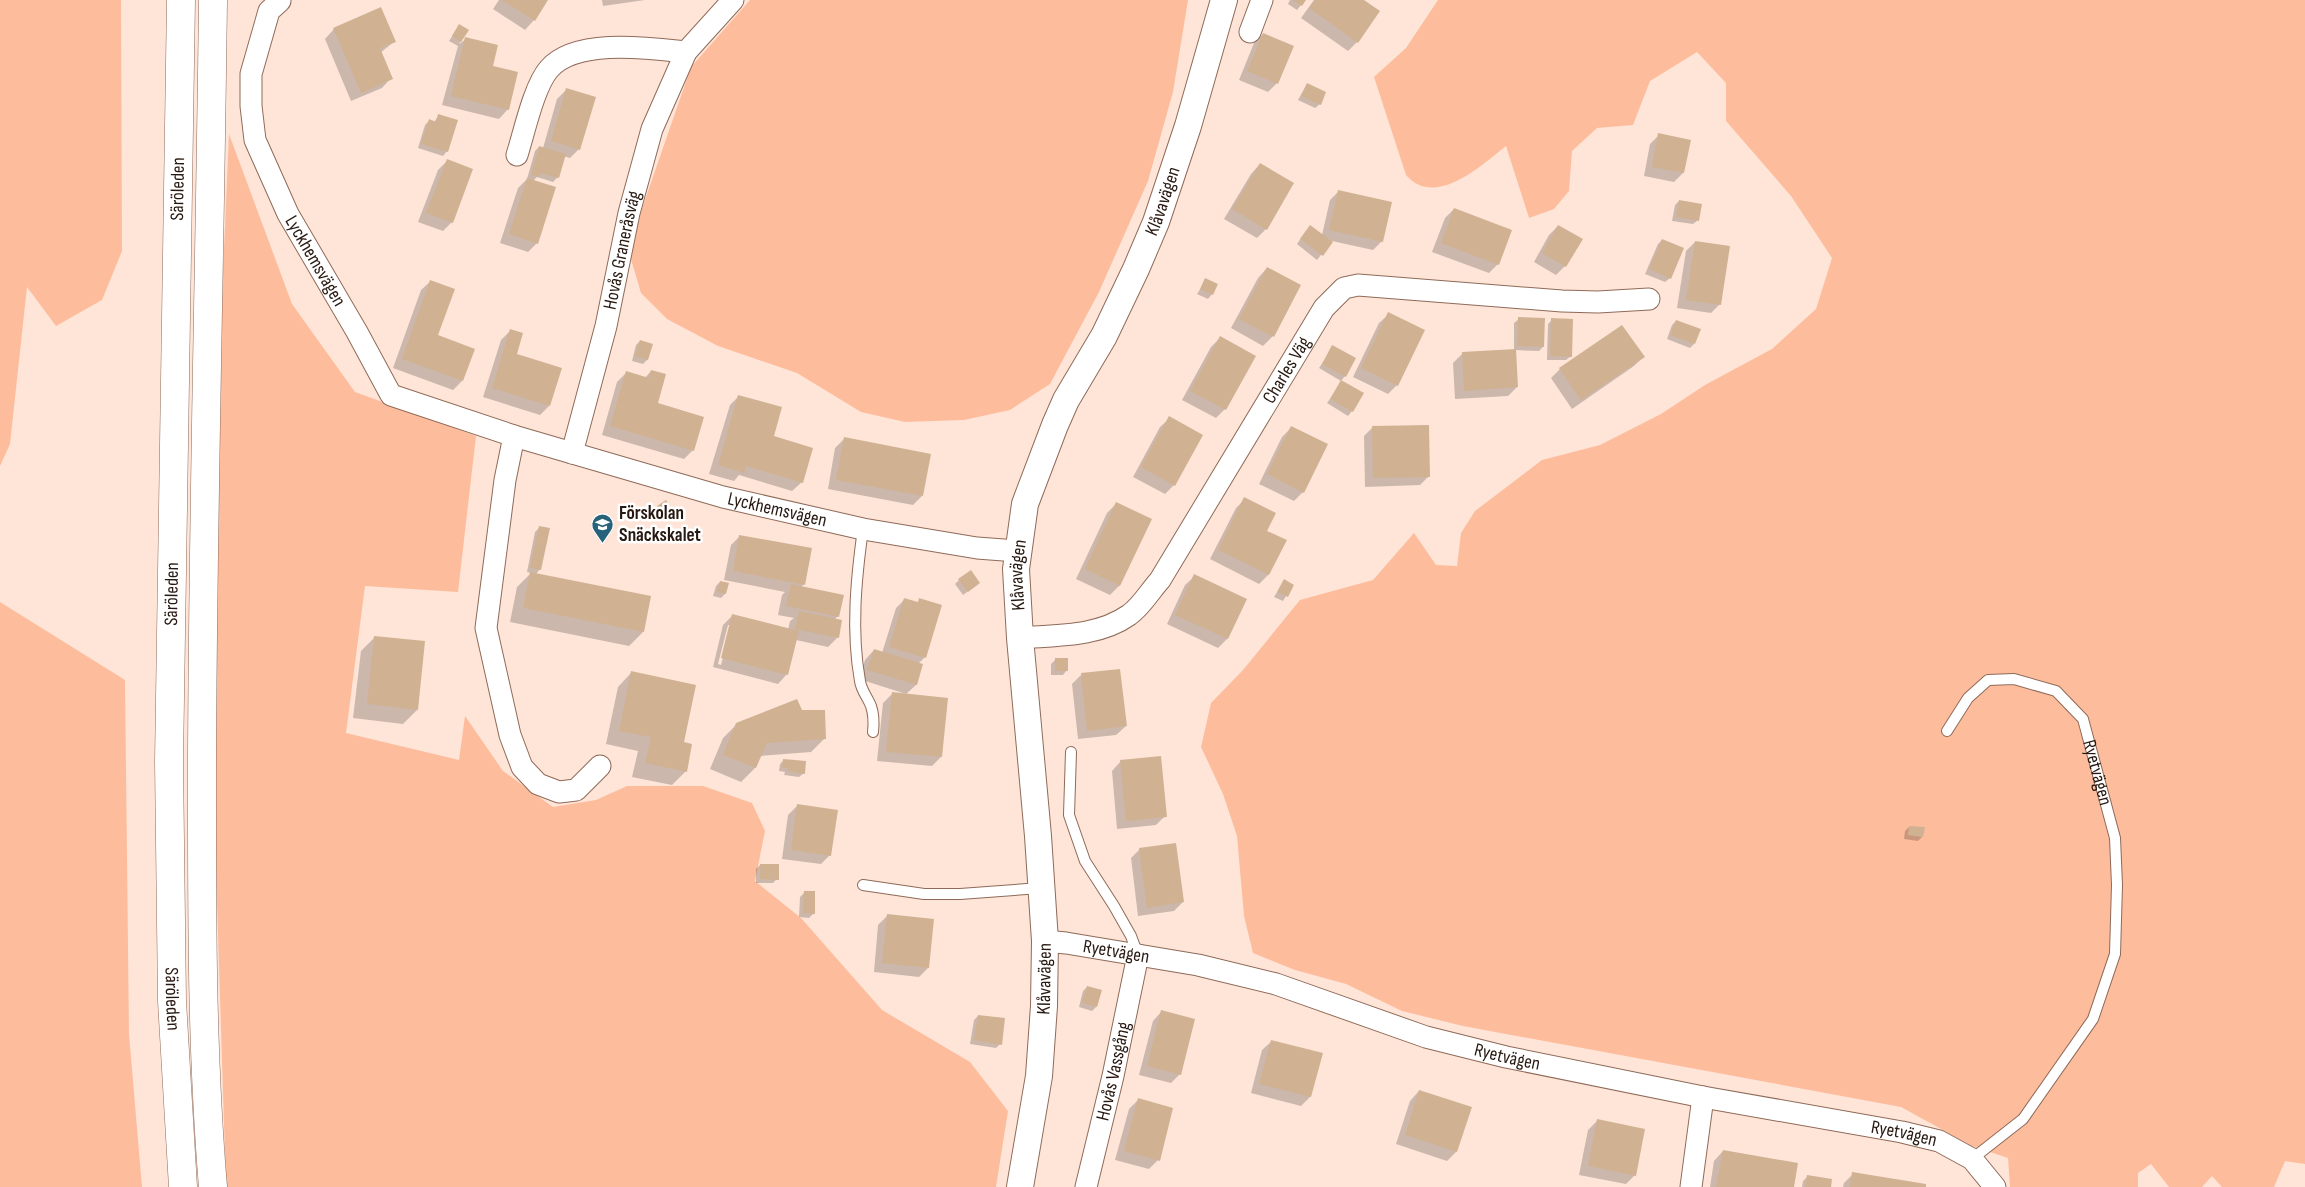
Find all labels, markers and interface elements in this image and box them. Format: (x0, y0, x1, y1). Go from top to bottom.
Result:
street label: Säröleden (166, 157, 190, 221)
street label: Klåvavägen (1140, 164, 1185, 239)
street label: Hovås Graneråsväg (598, 188, 646, 311)
street label: Lyckhemsvägen (280, 211, 351, 310)
street label: Charles Väg (1258, 332, 1316, 408)
street label: Lyckhemsvägen (725, 487, 829, 532)
place label: Förskolan Snäckskalet (619, 502, 701, 547)
school or university icon: Förskolan Snäckskalet (591, 512, 615, 543)
street label: Klåvavägen (1004, 538, 1031, 611)
street label: Säröleden (160, 562, 184, 626)
street label: Ryetvägen (2078, 737, 2117, 808)
street label: Ryetvägen (1081, 935, 1151, 968)
street label: Klåvavägen (1032, 943, 1056, 1015)
street label: Säröleden (160, 967, 185, 1031)
street label: Hovås Vassgång (1091, 1019, 1135, 1123)
street label: Ryetvägen (1472, 1038, 1542, 1075)
street label: Ryetvägen (1869, 1115, 1939, 1152)

